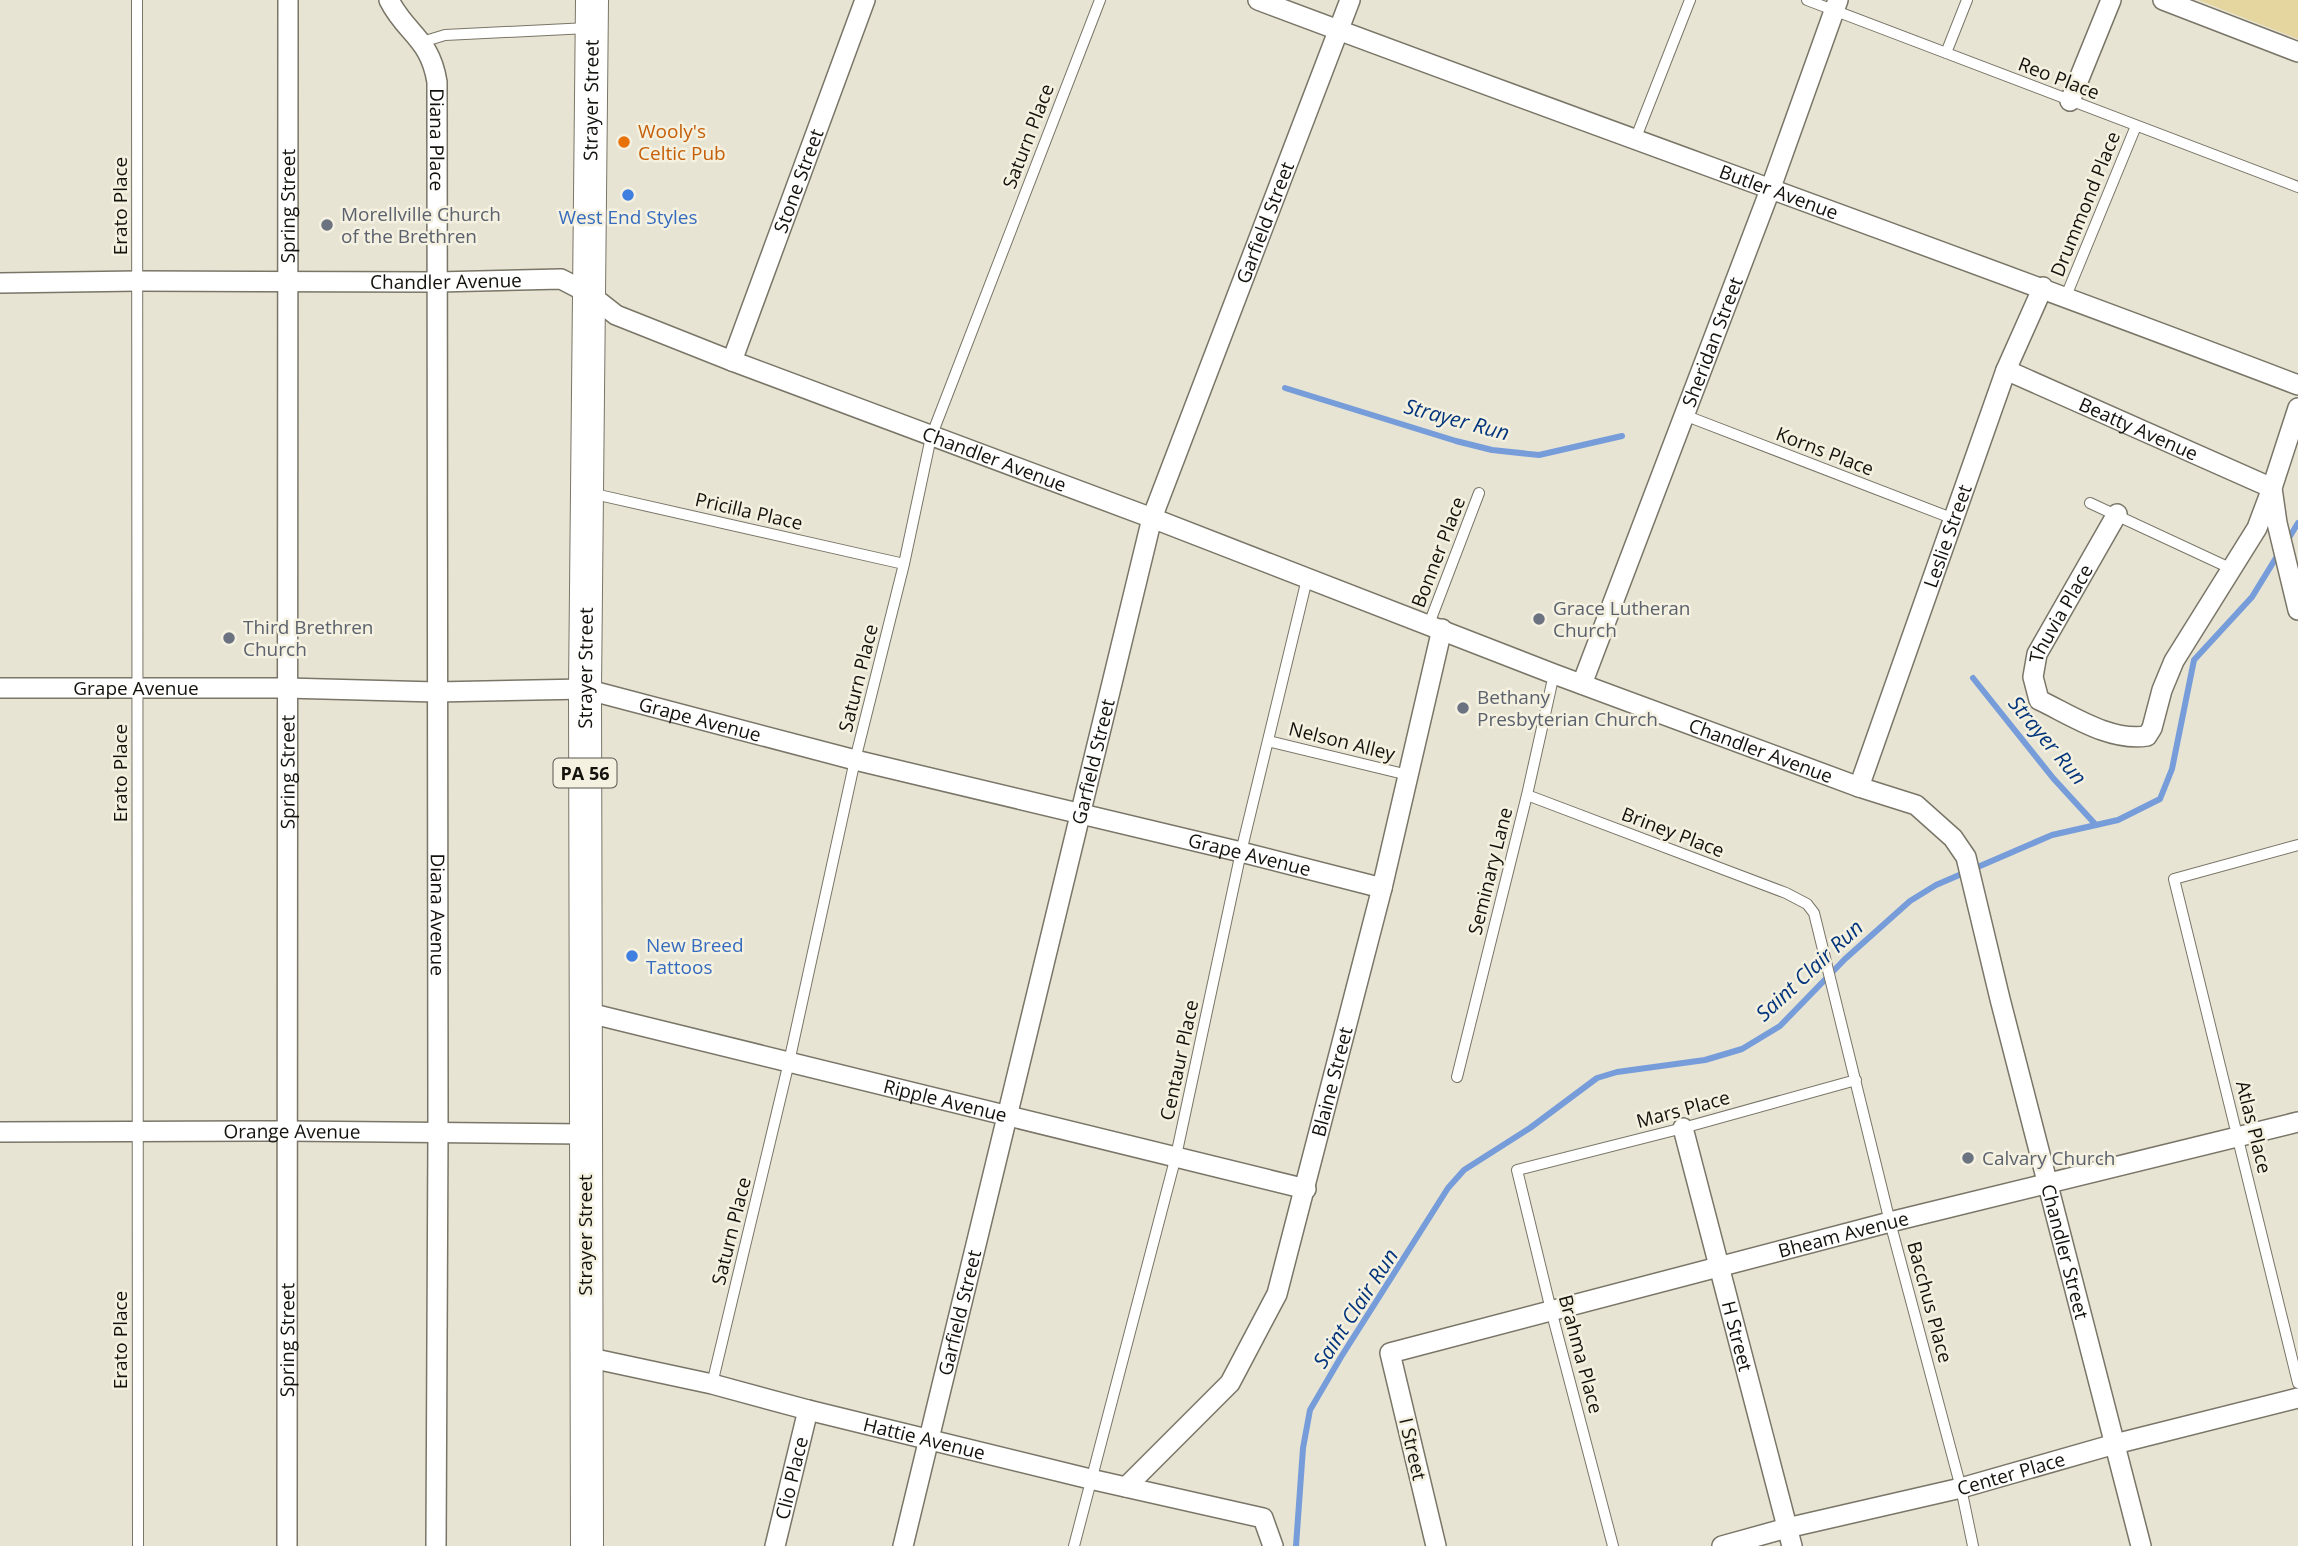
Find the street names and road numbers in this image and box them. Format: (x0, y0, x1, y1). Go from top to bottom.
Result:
street label: Strayer Street (577, 39, 605, 161)
street label: Reo Place (2015, 51, 2103, 105)
street label: Saturn Place (996, 80, 1060, 192)
street label: Diana Place (424, 88, 450, 191)
street label: Stone Street (767, 125, 829, 236)
street label: Drummond Place (2044, 127, 2126, 281)
street label: Spring Street (275, 148, 301, 263)
street label: Erato Place (107, 157, 133, 255)
street label: Garfield Street (1230, 158, 1300, 287)
street label: Butler Avenue (1716, 158, 1842, 226)
street label: Chandler Avenue (370, 267, 522, 295)
street label: Sheridan Street (1676, 273, 1749, 411)
street label: Beatty Avenue (2075, 391, 2202, 467)
street label: Chandler Avenue (919, 420, 1070, 498)
street label: Korns Place (1772, 420, 1878, 482)
street label: Leslie Street (1917, 481, 1978, 591)
street label: Pricilla Place (693, 486, 805, 536)
street label: Bonner Place (1405, 493, 1471, 611)
street label: Thuvia Place (2023, 559, 2099, 665)
street label: Strayer Street (572, 607, 599, 729)
street label: Saturn Place (832, 621, 884, 735)
street label: Grape Avenue (73, 675, 199, 701)
street label: Grape Avenue (636, 691, 764, 748)
street label: Garfield Street (1065, 696, 1121, 827)
street label: Chandler Avenue (1685, 712, 1837, 789)
street label: Spring Street (274, 714, 301, 829)
street label: Nelson Alley (1286, 715, 1398, 767)
street label: Erato Place (107, 724, 133, 822)
road number: PA 56 (554, 758, 616, 788)
street label: Briney Place (1618, 800, 1728, 864)
street label: Seminary Lane (1462, 804, 1518, 938)
street label: Grape Avenue (1186, 827, 1314, 882)
street label: Diana Avenue (425, 853, 451, 976)
street label: Centaur Place (1154, 997, 1204, 1123)
street label: Blaine Street (1305, 1024, 1359, 1140)
street label: Ripple Avenue (881, 1073, 1010, 1128)
street label: Atlas Place (2230, 1078, 2278, 1176)
street label: Mars Place (1633, 1084, 1733, 1134)
street label: Orange Avenue (224, 1118, 361, 1145)
street label: Strayer Street (572, 1174, 598, 1296)
street label: Saturn Place (705, 1174, 757, 1288)
street label: Chandler Street (2035, 1181, 2095, 1322)
street label: Bheam Avenue (1775, 1205, 1911, 1264)
street label: Bacchus Place (1901, 1238, 1959, 1366)
street label: Garfield Street (932, 1247, 987, 1378)
street label: Spring Street (274, 1282, 300, 1397)
street label: Erato Place (107, 1291, 133, 1389)
street label: Brahma Place (1553, 1292, 1609, 1416)
street label: H Street (1716, 1298, 1759, 1374)
street label: Hattie Avenue (861, 1411, 988, 1466)
street label: I Street (1393, 1415, 1433, 1483)
street label: Clio Place (769, 1434, 814, 1522)
street label: Center Place (1954, 1446, 2068, 1501)

